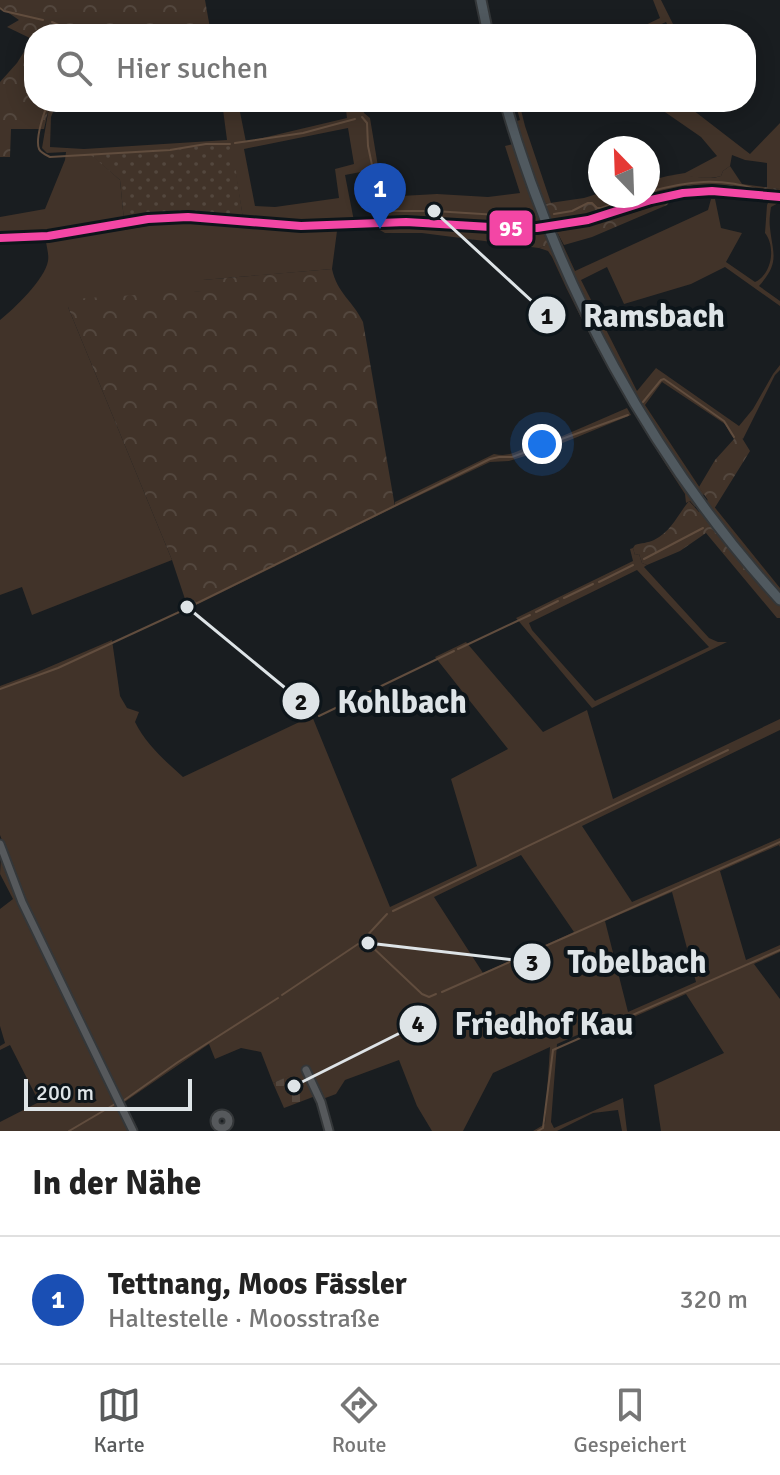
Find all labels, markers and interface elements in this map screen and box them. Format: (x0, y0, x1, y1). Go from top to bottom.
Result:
search box (24, 24, 756, 112)
icon: search (52, 46, 96, 90)
text: Hier suchen (116, 50, 268, 87)
north arrow (588, 136, 660, 208)
pin: 1 (354, 163, 406, 229)
line badge: 95 (488, 209, 534, 247)
text: 95 (499, 215, 523, 242)
callout: Ramsbach (527, 287, 741, 343)
text: Ramsbach (583, 297, 725, 336)
text: 1 (541, 301, 554, 331)
your location (522, 424, 562, 464)
callout: Kohlbach (281, 673, 483, 729)
text: Kohlbach (337, 683, 467, 722)
text: 2 (295, 687, 307, 717)
callout: Tobelbach (512, 934, 723, 990)
text: Tobelbach (567, 943, 707, 982)
text: 3 (526, 948, 538, 978)
callout: Friedhof Kau (398, 996, 649, 1052)
text: Friedhof Kau (455, 1005, 633, 1044)
text: 4 (412, 1009, 425, 1039)
scale bar (24, 1075, 192, 1111)
text: 200 m (36, 1079, 94, 1106)
text: In der Nähe (32, 1162, 201, 1204)
text: Tettnang, Moos Fässler (108, 1266, 407, 1303)
text: 1 (51, 1284, 65, 1316)
text: 320 m (679, 1284, 748, 1316)
text: Haltestelle · Moosstraße (108, 1303, 380, 1335)
tab: Karte (93, 1383, 145, 1458)
tab: Route (332, 1383, 387, 1458)
tab: Gespeichert (574, 1383, 687, 1458)

